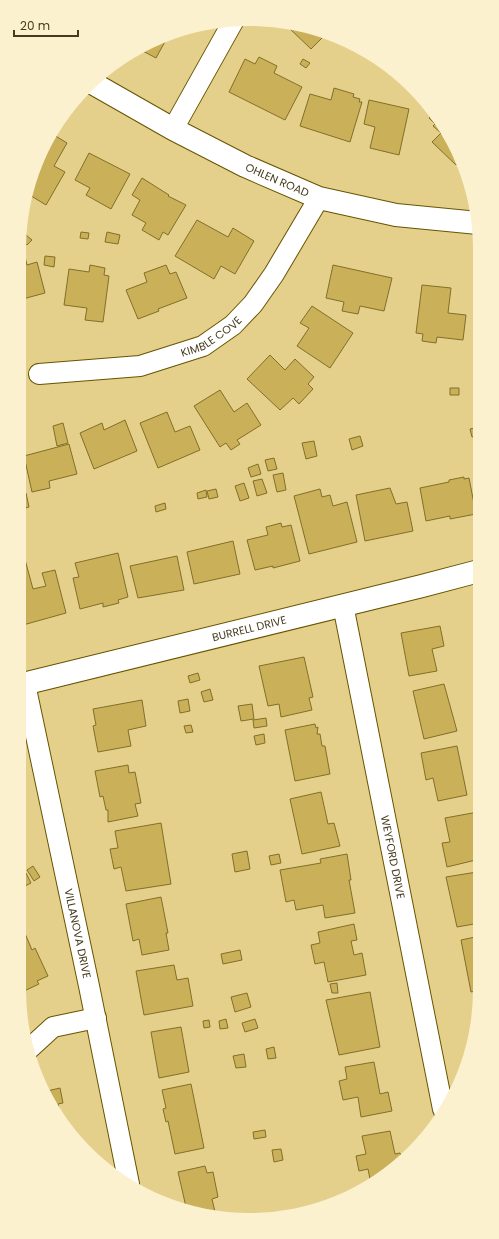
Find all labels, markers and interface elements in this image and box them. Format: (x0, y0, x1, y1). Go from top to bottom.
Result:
scale bar (14, 12, 78, 38)
text: 20 m (20, 17, 50, 34)
street label: OHLEN ROAD (243, 159, 312, 201)
street label: KIMBLE COVE (179, 313, 245, 361)
street label: BURRELL DRIVE (210, 612, 288, 645)
street label: WEYFORD DRIVE (377, 814, 409, 900)
street label: VILLANOVA DRIVE (61, 887, 95, 980)

